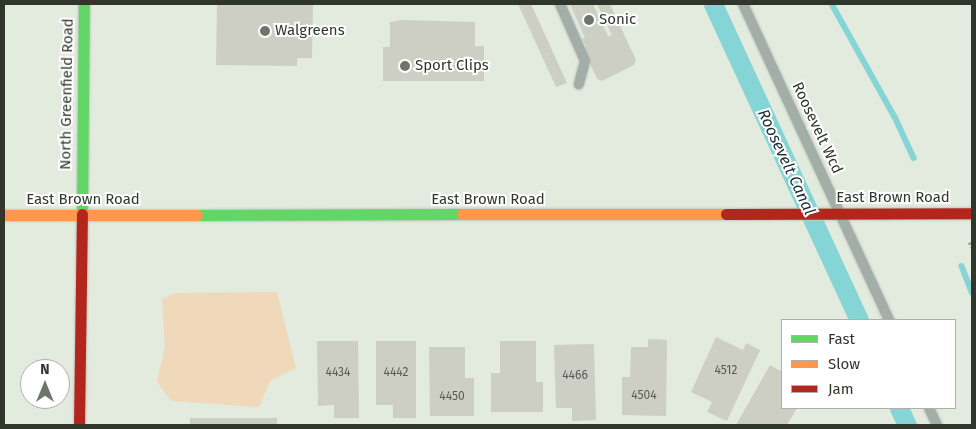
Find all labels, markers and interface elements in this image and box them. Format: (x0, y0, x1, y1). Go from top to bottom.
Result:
place label: Sonic (599, 11, 636, 29)
marker: Sonic (583, 14, 595, 26)
street label: North Greenfield Road (57, 18, 77, 170)
place label: Walgreens (275, 22, 345, 40)
marker: Walgreens (259, 25, 271, 37)
place label: Sport Clips (415, 57, 489, 75)
marker: Sport Clips (399, 60, 411, 72)
street label: Roosevelt Wcd (788, 79, 846, 177)
water label: Roosevelt Canal (753, 106, 819, 218)
street label: East Brown Road (836, 189, 950, 207)
street label: East Brown Road (26, 191, 140, 209)
street label: East Brown Road (431, 191, 545, 209)
legend (781, 319, 956, 409)
text: Fast (828, 330, 855, 348)
text: Slow (828, 355, 860, 373)
north arrow (20, 359, 70, 409)
text: N (40, 361, 50, 378)
house number: 4512 (715, 364, 737, 378)
house number: 4434 (326, 366, 350, 380)
house number: 4442 (384, 366, 408, 380)
house number: 4466 (562, 369, 588, 383)
text: Jam (828, 380, 854, 398)
house number: 4504 (631, 389, 657, 403)
house number: 4450 (439, 390, 465, 404)

